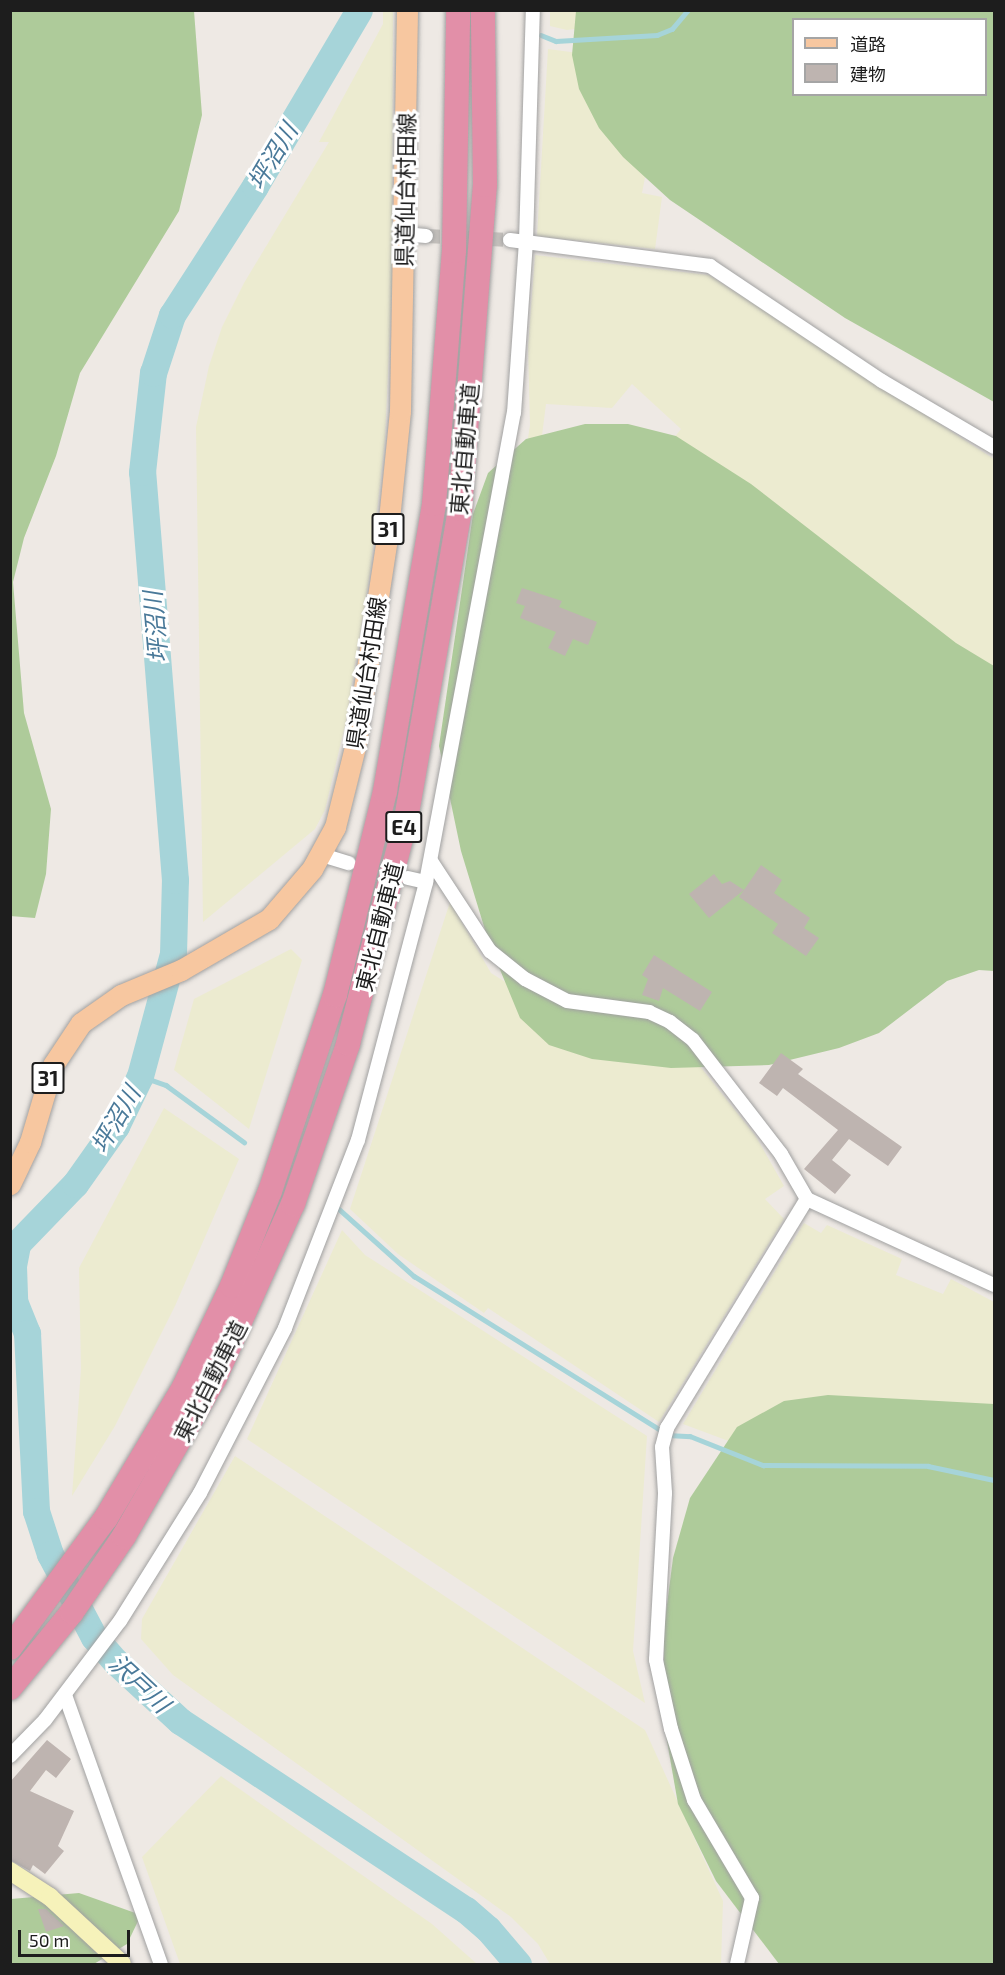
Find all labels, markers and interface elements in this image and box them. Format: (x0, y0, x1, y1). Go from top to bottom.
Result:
legend (792, 18, 987, 96)
text: 道路 (850, 33, 886, 55)
text: 建物 (850, 63, 886, 85)
street label: 県道仙台村田線 (390, 113, 420, 267)
water label: 坪沼川 (241, 118, 303, 194)
street label: 東北自動車道 (445, 382, 483, 516)
road number: 31 (372, 511, 404, 547)
water label: 坪沼川 (138, 590, 172, 664)
street label: 県道仙台村田線 (341, 595, 391, 751)
road number: E4 (384, 809, 424, 845)
street label: 東北自動車道 (350, 860, 408, 994)
road number: 31 (32, 1060, 64, 1096)
water label: 坪沼川 (85, 1081, 145, 1157)
street label: 東北自動車道 (168, 1316, 252, 1446)
water label: 沢戸川 (104, 1648, 176, 1718)
scale bar (21, 1918, 134, 1956)
text: 50 m (29, 1929, 69, 1951)

